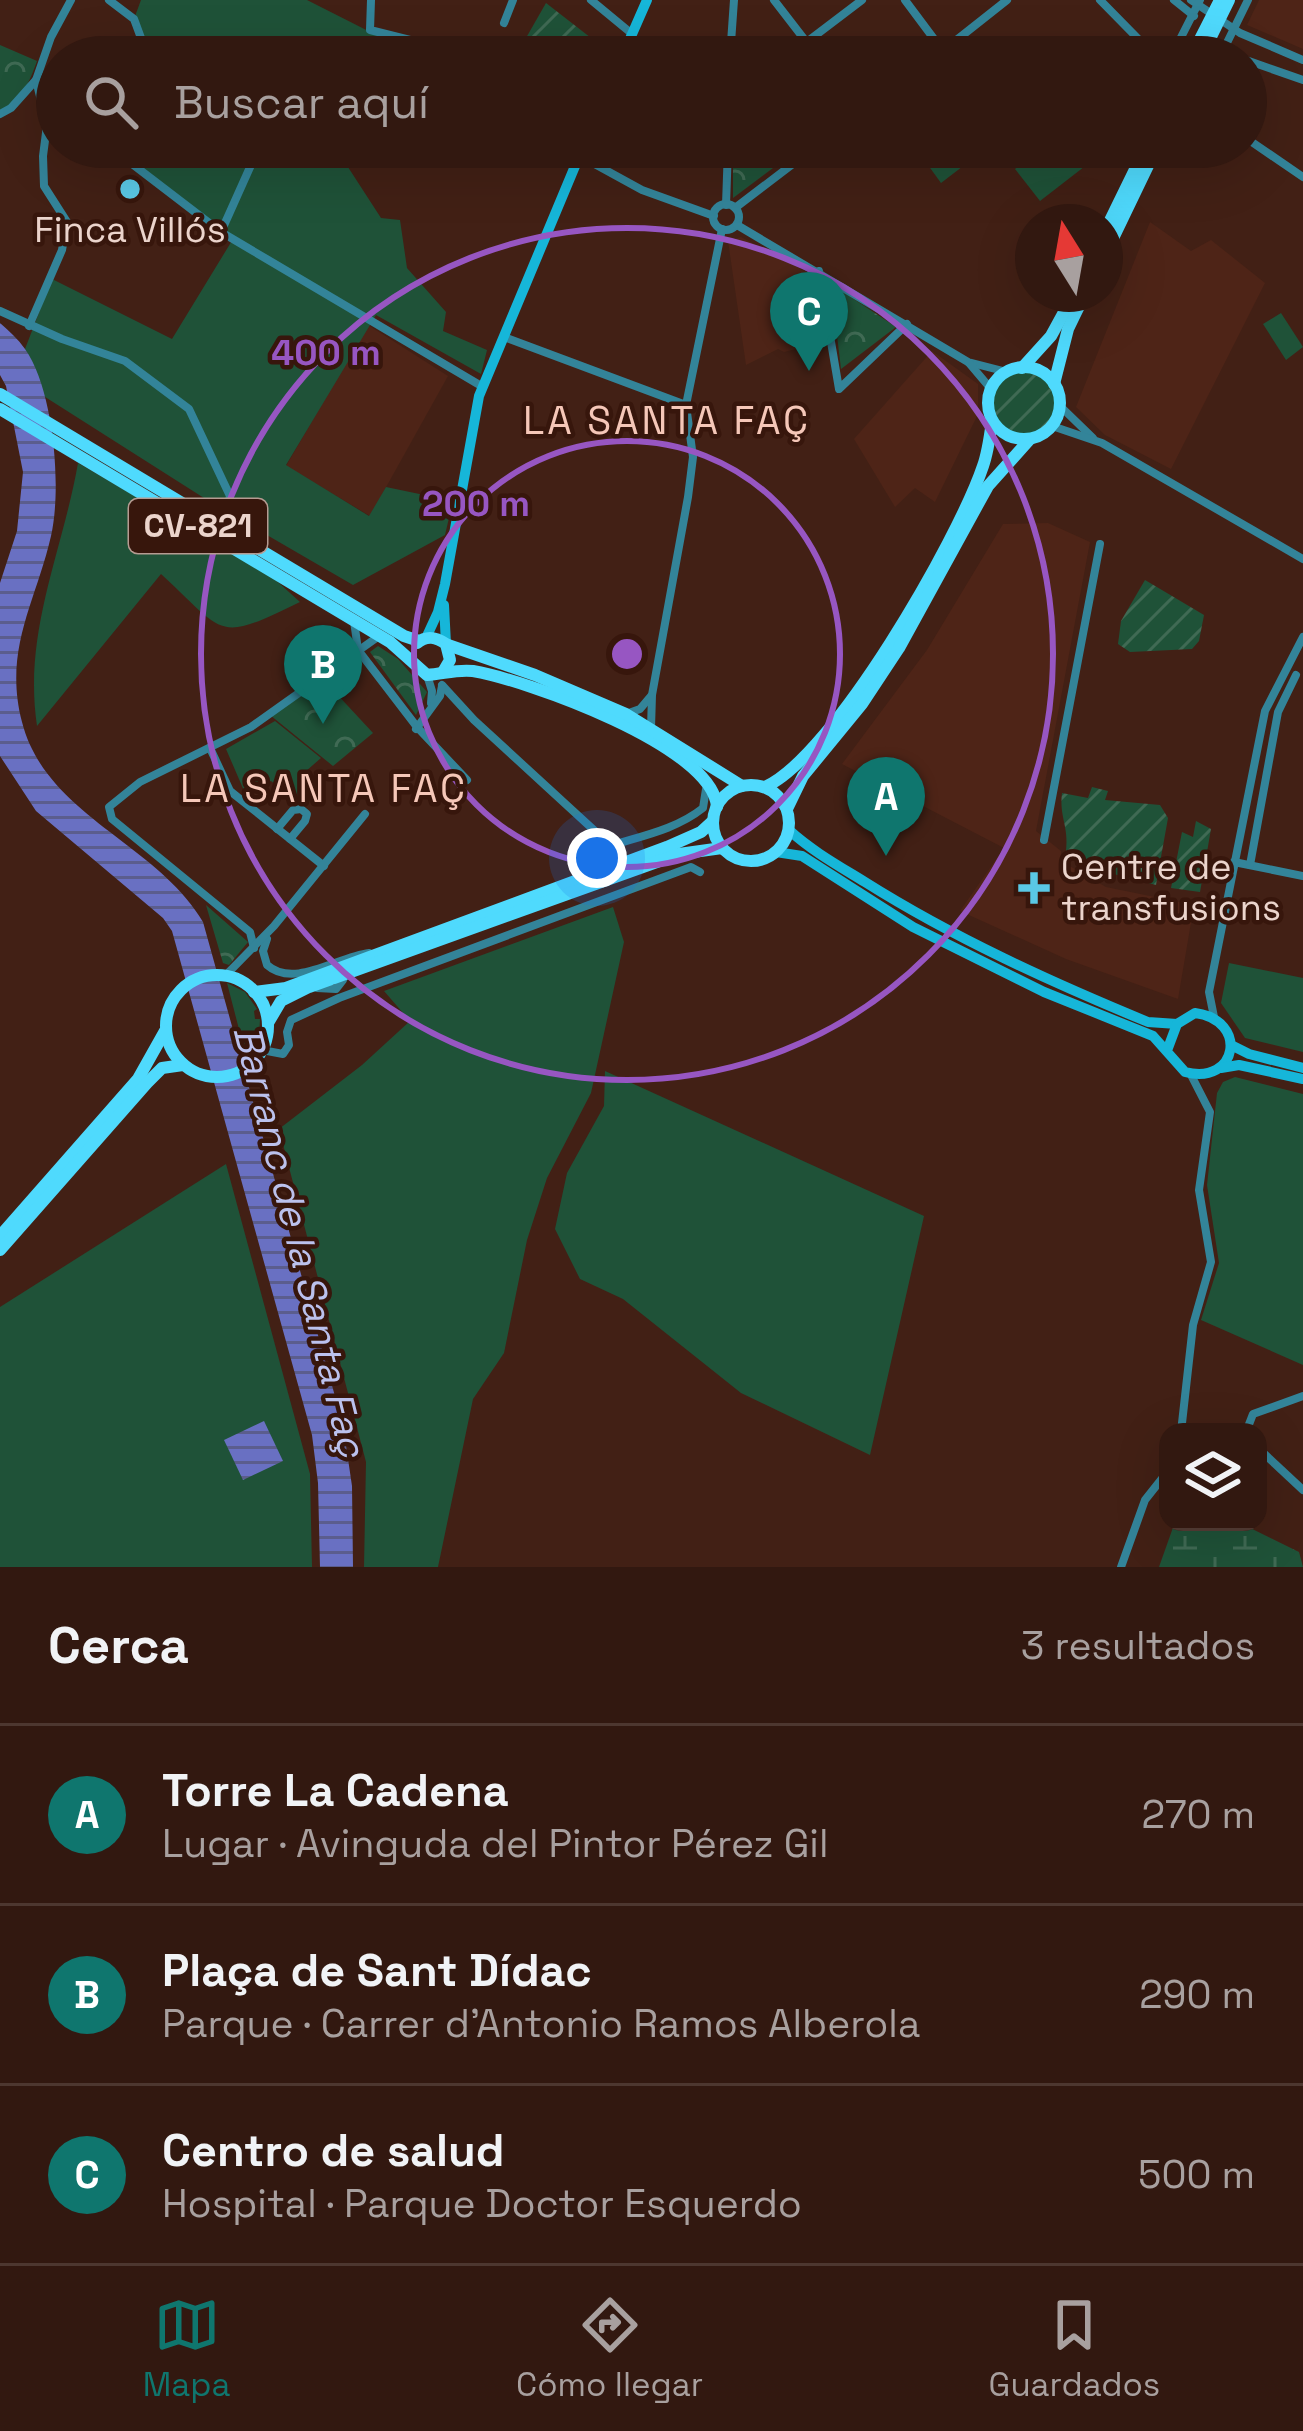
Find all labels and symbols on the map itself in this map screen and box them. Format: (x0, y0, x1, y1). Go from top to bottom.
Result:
marker: Finca Villós (117, 176, 143, 202)
north arrow (1015, 204, 1123, 312)
place label: Finca Villós (34, 207, 226, 253)
pin: C (770, 272, 848, 371)
text: 400 m (271, 330, 381, 376)
district label: LA SANTA FAÇ (523, 396, 811, 445)
text: 200 m (422, 481, 530, 527)
road number: CV-821 (129, 499, 267, 553)
pin: B (284, 625, 362, 724)
centre of rings (606, 633, 648, 675)
pin: A (847, 757, 925, 856)
district label: LA SANTA FAÇ (180, 764, 468, 813)
your location (567, 828, 627, 888)
place label: Centre de transfusions (1061, 844, 1281, 931)
marker: Centre de transfusions (1018, 872, 1050, 904)
water label: Barranc de la Santa Faç (223, 1020, 378, 1463)

